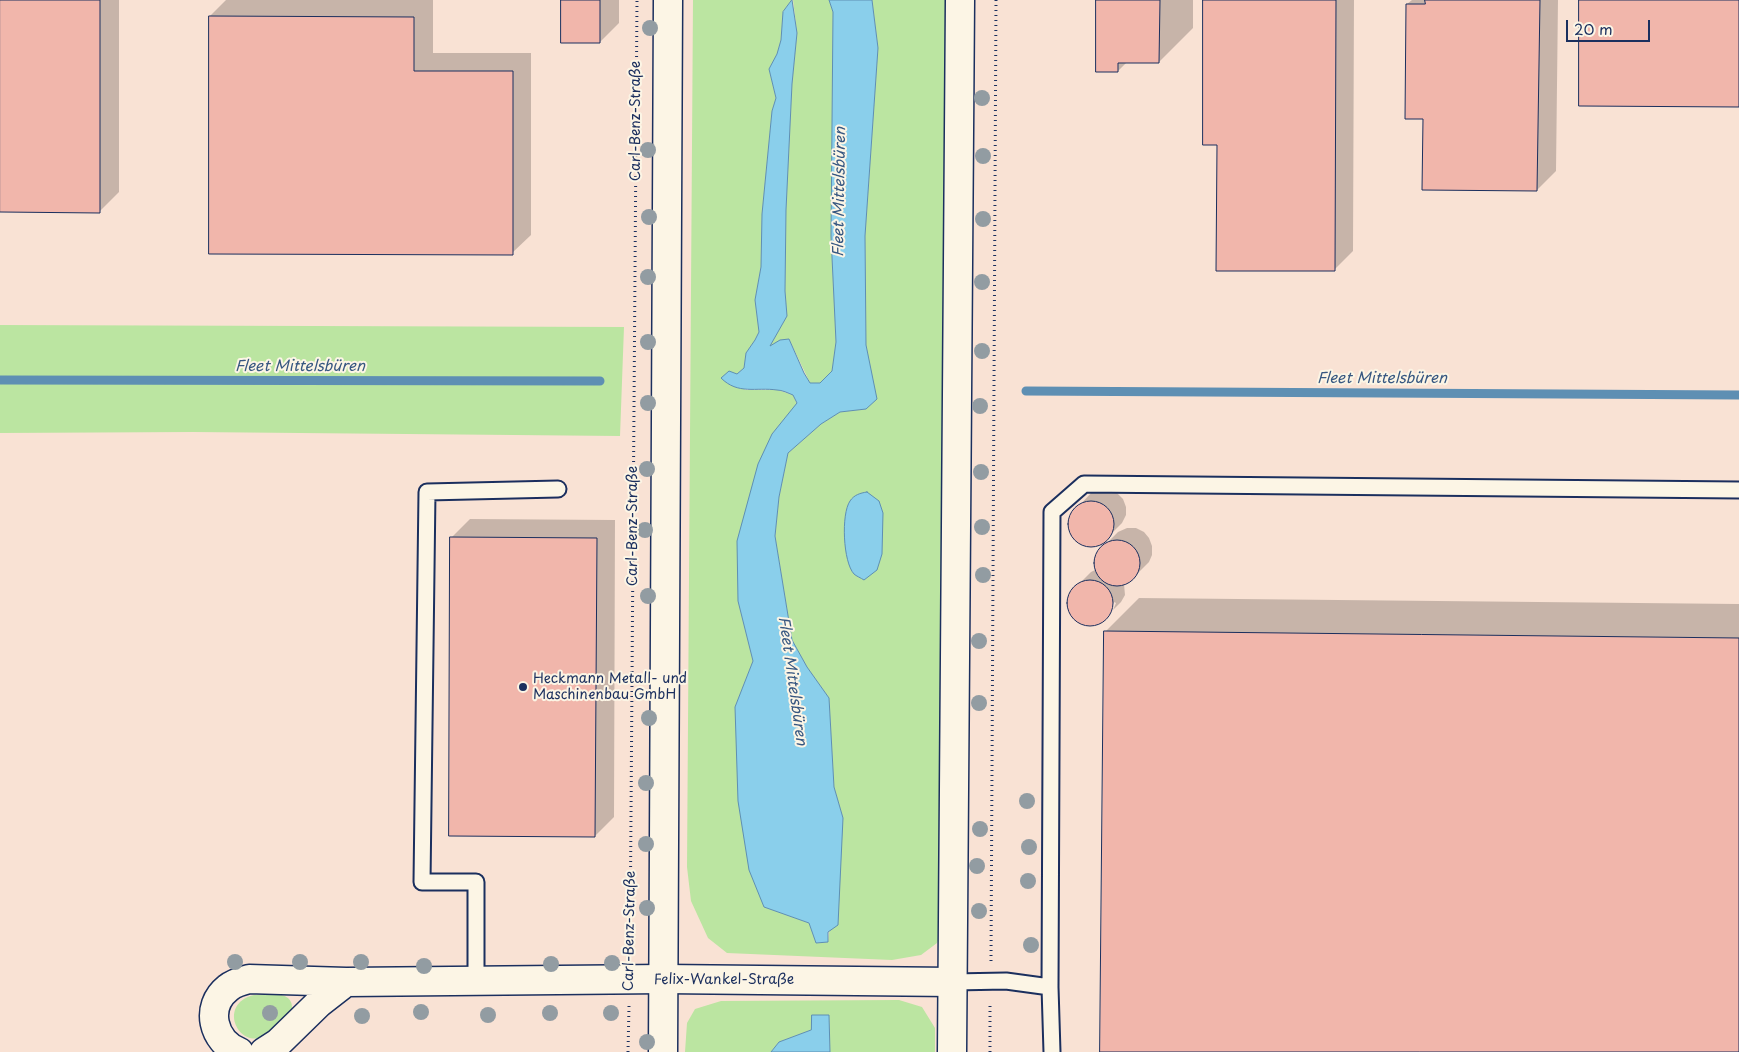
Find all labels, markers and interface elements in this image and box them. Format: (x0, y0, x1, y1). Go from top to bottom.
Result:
scale bar (1569, 10, 1653, 42)
text: 20 m (1574, 17, 1613, 40)
street label: Carl-Benz-Straße (628, 61, 644, 181)
water label: Fleet Mittelsbüren (830, 127, 850, 257)
water label: Fleet Mittelsbüren (235, 358, 365, 376)
water label: Fleet Mittelsbüren (1317, 370, 1447, 388)
street label: Carl-Benz-Straße (625, 466, 641, 586)
water label: Fleet Mittelsbüren (774, 615, 810, 747)
place label: Heckmann Metall- und Maschinenbau GmbH (533, 671, 687, 704)
marker: Heckmann Metall- und Maschinenbau GmbH (517, 681, 529, 693)
street label: Carl-Benz-Straße (621, 871, 639, 991)
street label: Felix-Wankel-Straße (654, 972, 794, 988)

